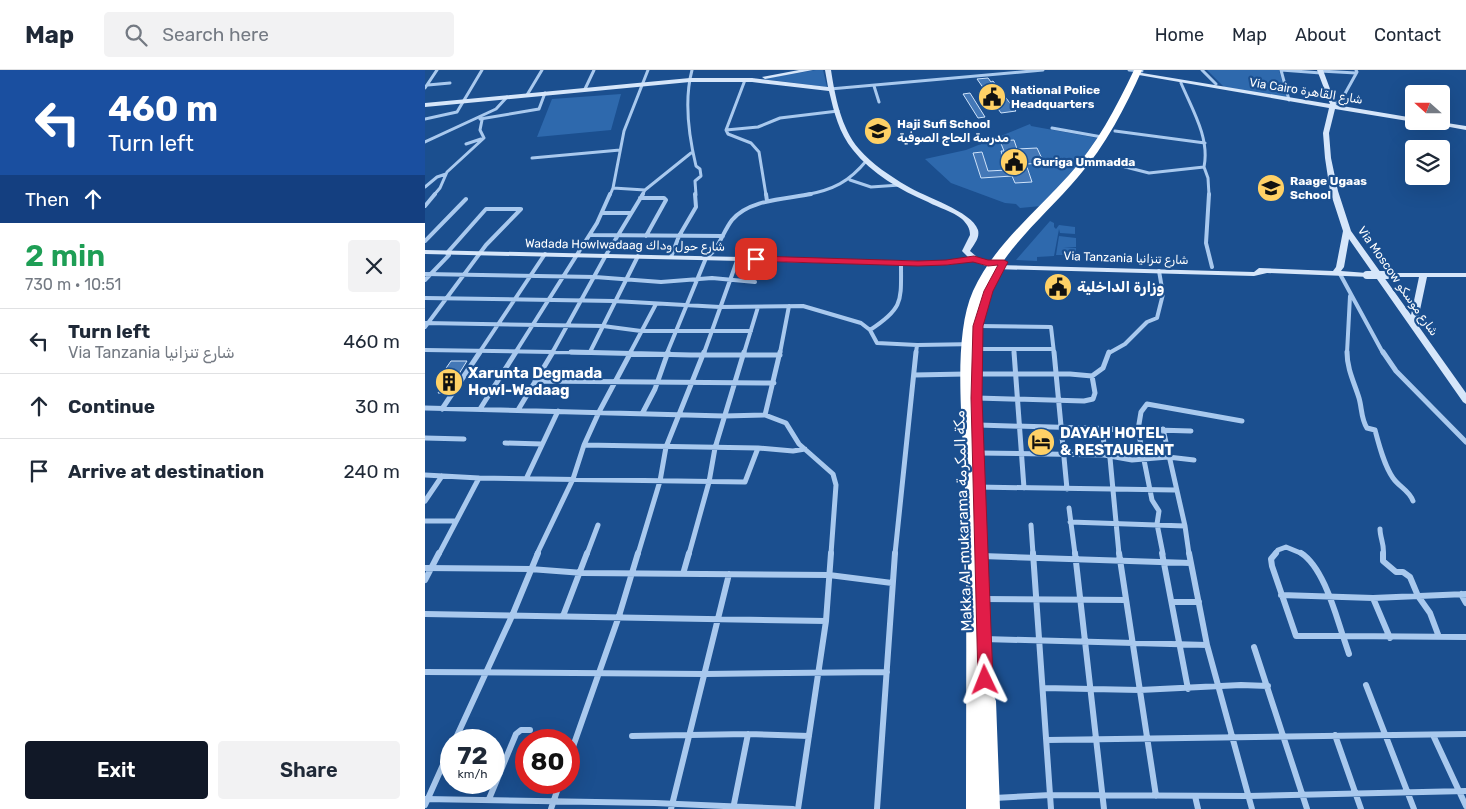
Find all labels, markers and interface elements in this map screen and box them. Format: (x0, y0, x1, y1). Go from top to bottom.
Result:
search box (104, 12, 454, 57)
text: Map (25, 21, 74, 49)
icon: search (122, 21, 150, 49)
text: Search here (162, 23, 269, 46)
text: Home (1155, 24, 1204, 46)
text: Map (1232, 24, 1267, 46)
text: About (1295, 24, 1346, 46)
text: Contact (1374, 24, 1441, 46)
street label: Via Cairo شارع القاهرة (1248, 75, 1364, 109)
public building icon: National Police Headquarters (977, 82, 1007, 112)
place label: National Police Headquarters (1011, 83, 1100, 111)
north arrow (1405, 85, 1450, 130)
map controls (1405, 85, 1450, 185)
text: 460 m (108, 88, 218, 130)
icon: left (25, 90, 90, 155)
school or university icon: Haji Sufi School مدرسة الحاج الصوفية (863, 116, 893, 146)
place label: Haji Sufi School مدرسة الحاج الصوفية (897, 117, 1009, 146)
text: Turn left (108, 130, 194, 157)
button: layers (1405, 140, 1450, 185)
public building icon: Guriga Ummadda (999, 147, 1029, 177)
place label: Guriga Ummadda (1033, 155, 1135, 169)
school or university icon: Raage Ugaas School (1256, 173, 1286, 203)
place label: Raage Ugaas School (1290, 174, 1367, 202)
icon: ahead (79, 185, 107, 213)
text: Then (25, 188, 69, 211)
street label: Via Moscow شارع موسكو (1353, 224, 1441, 340)
street label: Wadada Howlwadaag شارع حول وداك (525, 236, 725, 256)
text: 2 min (25, 238, 105, 274)
pin (735, 238, 777, 280)
button: close (348, 240, 400, 292)
icon: arrive (742, 245, 770, 273)
street label: Via Tanzania شارع تنزانيا (1063, 249, 1189, 269)
public building icon: وزارة الداخلية (1043, 272, 1073, 302)
text: 730 m · 10:51 (25, 275, 121, 294)
place label: وزارة الداخلية (1077, 278, 1165, 296)
text: Turn left (68, 320, 150, 343)
icon: left (25, 327, 53, 355)
text: 460 m (343, 330, 400, 353)
text: Via Tanzania شارع تنزانيا (68, 343, 235, 362)
place label: Xarunta Degmada Howl-Wadaag (468, 364, 602, 399)
building icon: Xarunta Degmada Howl-Wadaag (434, 367, 464, 397)
icon: ahead (25, 392, 53, 420)
text: Continue (68, 395, 155, 418)
text: 30 m (355, 395, 400, 418)
street label: Makka Al-mukarama مكة المكرمة (950, 410, 976, 632)
place label: DAYAH HOTEL & RESTAURENT (1060, 424, 1175, 459)
hotel icon: DAYAH HOTEL & RESTAURENT (1026, 427, 1056, 457)
icon: arrive (25, 457, 53, 485)
text: Arrive at destination (68, 460, 264, 483)
text: 240 m (344, 460, 400, 483)
position arrow (958, 653, 1010, 705)
speed limit sign: 80 (515, 729, 580, 794)
button: Exit (25, 741, 208, 799)
button: Share (218, 741, 400, 799)
text: 72 (457, 741, 488, 770)
text: km/h (458, 767, 487, 781)

